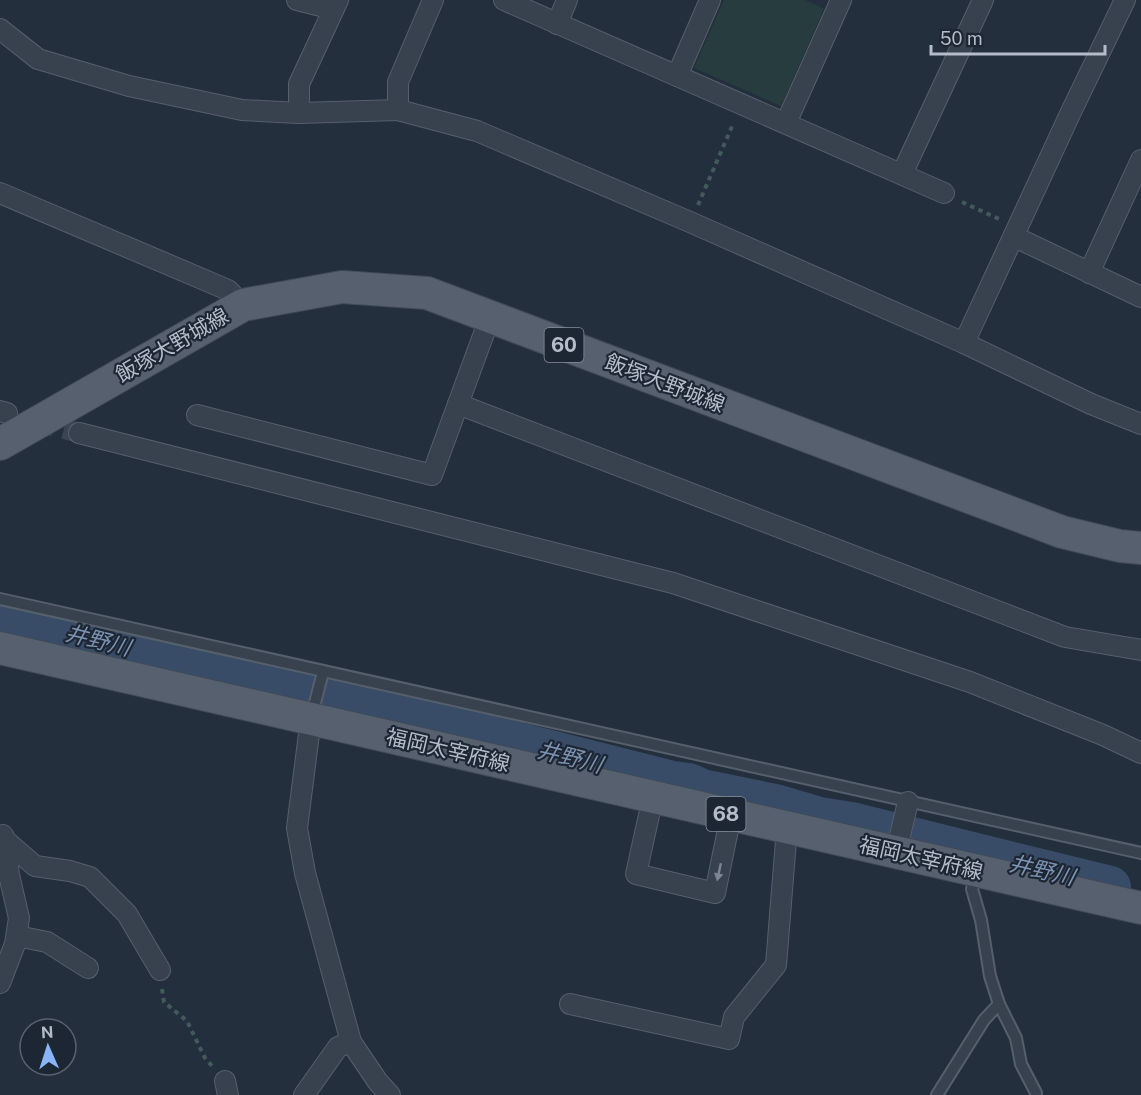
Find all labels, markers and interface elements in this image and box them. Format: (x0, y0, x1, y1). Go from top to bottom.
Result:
scale bar (931, 18, 1105, 56)
text: 50 m (940, 28, 983, 49)
street label: 飯塚大野城線 (111, 303, 233, 387)
road number: 60 (544, 328, 584, 362)
street label: 飯塚大野城線 (602, 349, 728, 417)
water label: 井野川 (63, 619, 135, 661)
street label: 福岡太宰府線 (384, 724, 512, 776)
water label: 井野川 (535, 736, 607, 778)
road number: 68 (706, 797, 746, 831)
street label: 福岡太宰府線 (857, 832, 985, 884)
water label: 井野川 (1007, 850, 1079, 891)
one-way arrow (714, 863, 723, 882)
north arrow (18, 1017, 78, 1077)
text: N (40, 1023, 54, 1042)

